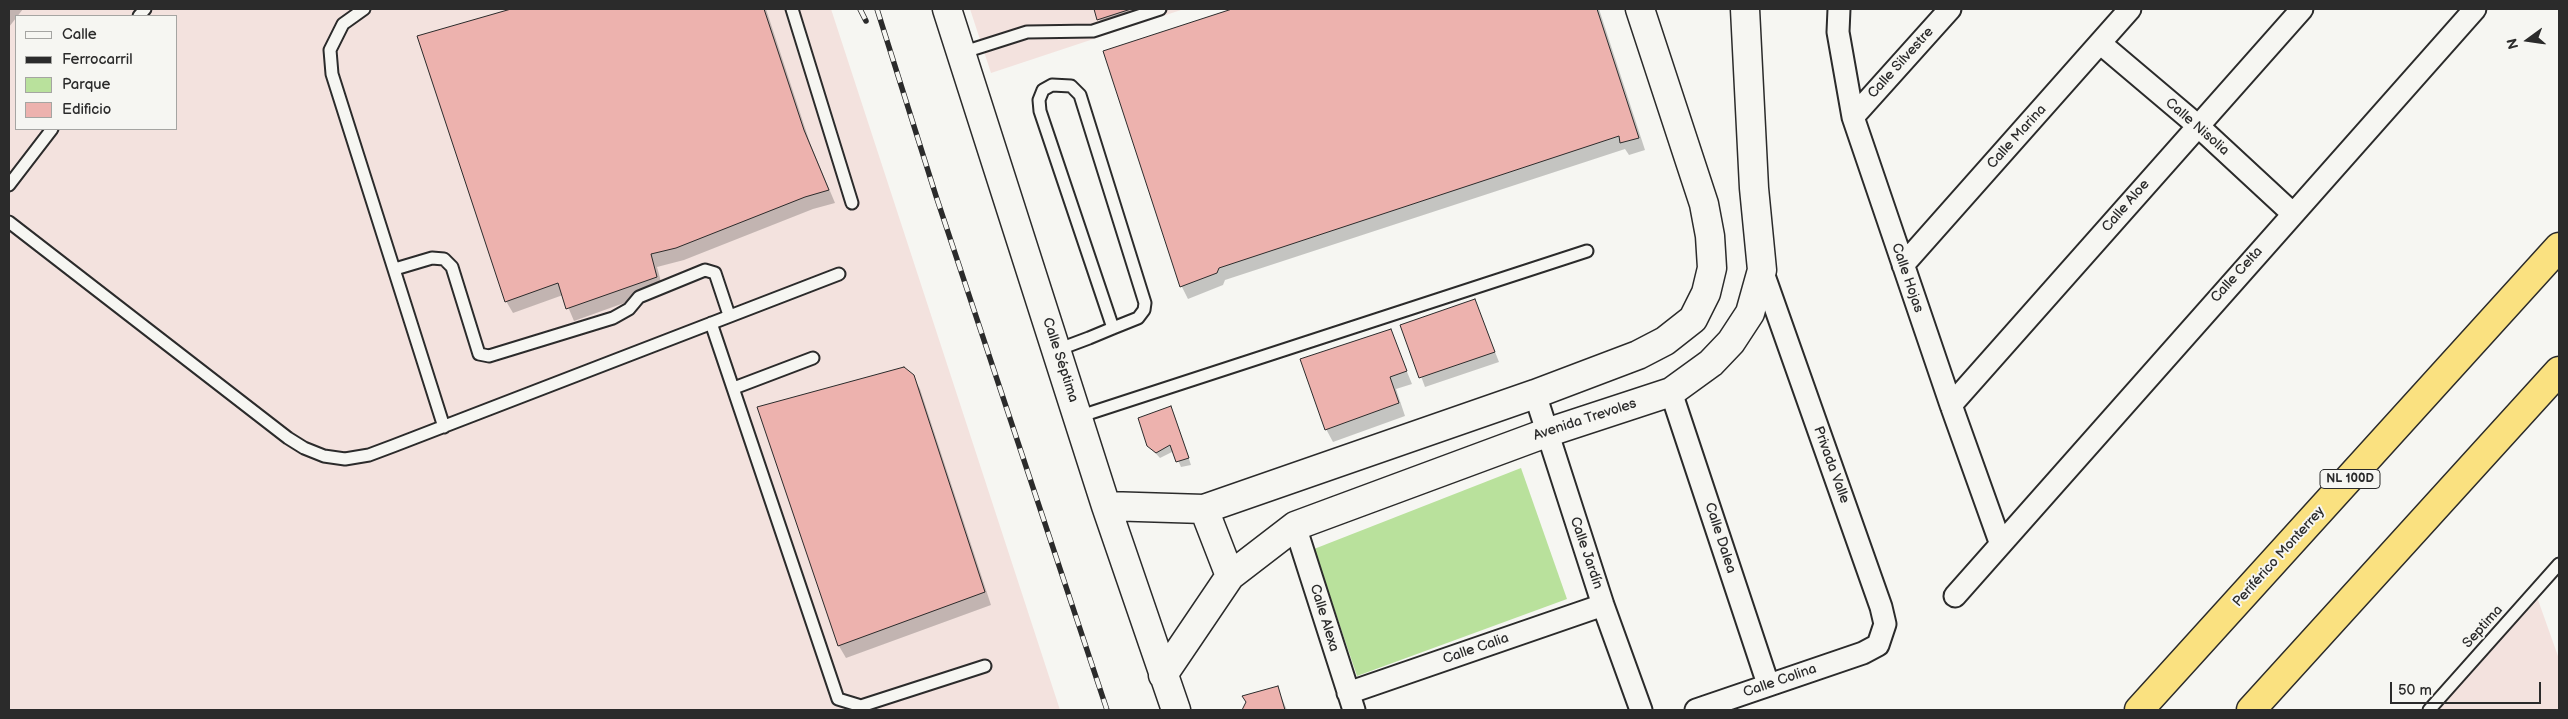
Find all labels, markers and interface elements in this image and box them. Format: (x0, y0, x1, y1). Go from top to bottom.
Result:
legend (15, 15, 178, 130)
north arrow (2503, 15, 2553, 65)
street label: Calle Silvestre (1865, 24, 1937, 102)
text: Calle (62, 25, 97, 44)
text: N (2503, 37, 2522, 51)
text: Ferrocarril (62, 50, 133, 69)
text: Parque (62, 75, 110, 94)
street label: Calle Nisolia (2162, 95, 2232, 159)
text: Edificio (62, 100, 111, 119)
street label: Calle Marina (1984, 102, 2050, 172)
street label: Calle Aloe (2099, 176, 2153, 236)
street label: Calle Hojas (1887, 241, 1927, 315)
street label: Calle Celta (2208, 244, 2266, 306)
street label: Calle Séptima (1038, 316, 1082, 404)
street label: Avenida Trevoles (1531, 395, 1639, 445)
street label: Privada Valle (1809, 424, 1853, 506)
road number: NL 100D (2320, 469, 2380, 488)
street label: Calle Dalea (1701, 501, 1739, 575)
street label: Periférico Monterrey (2230, 503, 2328, 611)
street label: Calle Jardín (1566, 515, 1606, 591)
street label: Calle Alexa (1306, 582, 1342, 654)
street label: Septima (2459, 602, 2507, 652)
street label: Calle Calia (1441, 630, 1511, 668)
street label: Calle Colina (1741, 661, 1819, 701)
scale bar (2393, 672, 2544, 704)
text: 50 m (2398, 681, 2432, 700)

